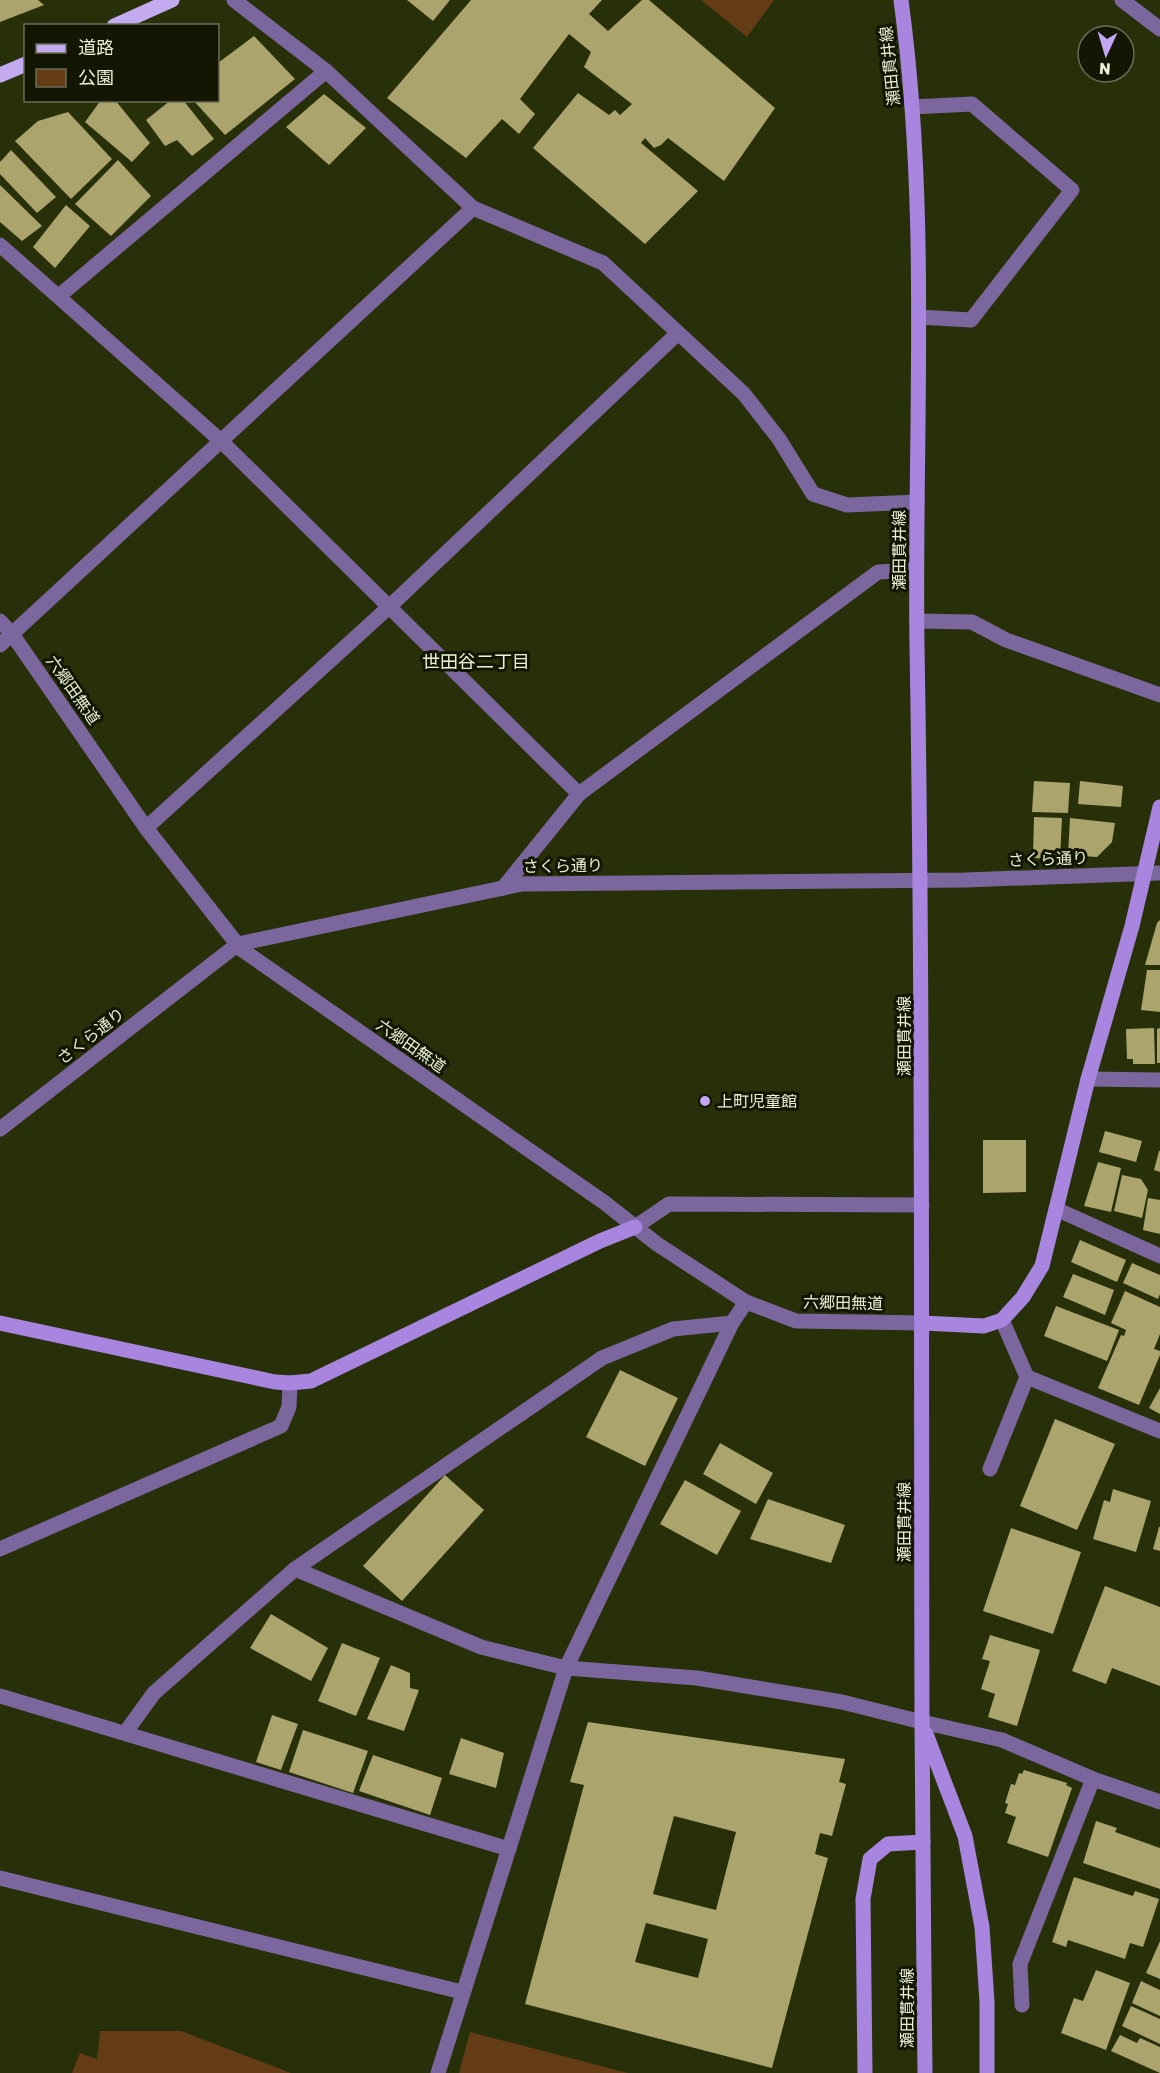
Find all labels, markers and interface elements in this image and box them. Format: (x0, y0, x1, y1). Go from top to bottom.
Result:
legend (24, 24, 219, 102)
north arrow (1076, 24, 1136, 84)
street label: 瀬田貫井線 (876, 25, 904, 107)
text: 道路 (78, 37, 114, 59)
text: N (1099, 59, 1111, 78)
text: 公園 (78, 67, 114, 89)
street label: 瀬田貫井線 (890, 510, 909, 590)
district label: 世田谷二丁目 (422, 651, 530, 673)
street label: 六郷田無道 (42, 652, 104, 728)
street label: さくら通り (1008, 848, 1088, 870)
street label: さくら通り (523, 856, 603, 876)
street label: 瀬田貫井線 (895, 996, 914, 1076)
street label: さくら通り (54, 1004, 128, 1068)
street label: 六郷田無道 (373, 1015, 449, 1077)
place label: 上町児童館 (717, 1092, 797, 1111)
marker: 上町児童館 (698, 1094, 712, 1108)
street label: 六郷田無道 (803, 1293, 883, 1313)
street label: 瀬田貫井線 (895, 1482, 914, 1562)
street label: 瀬田貫井線 (898, 1968, 917, 2048)

